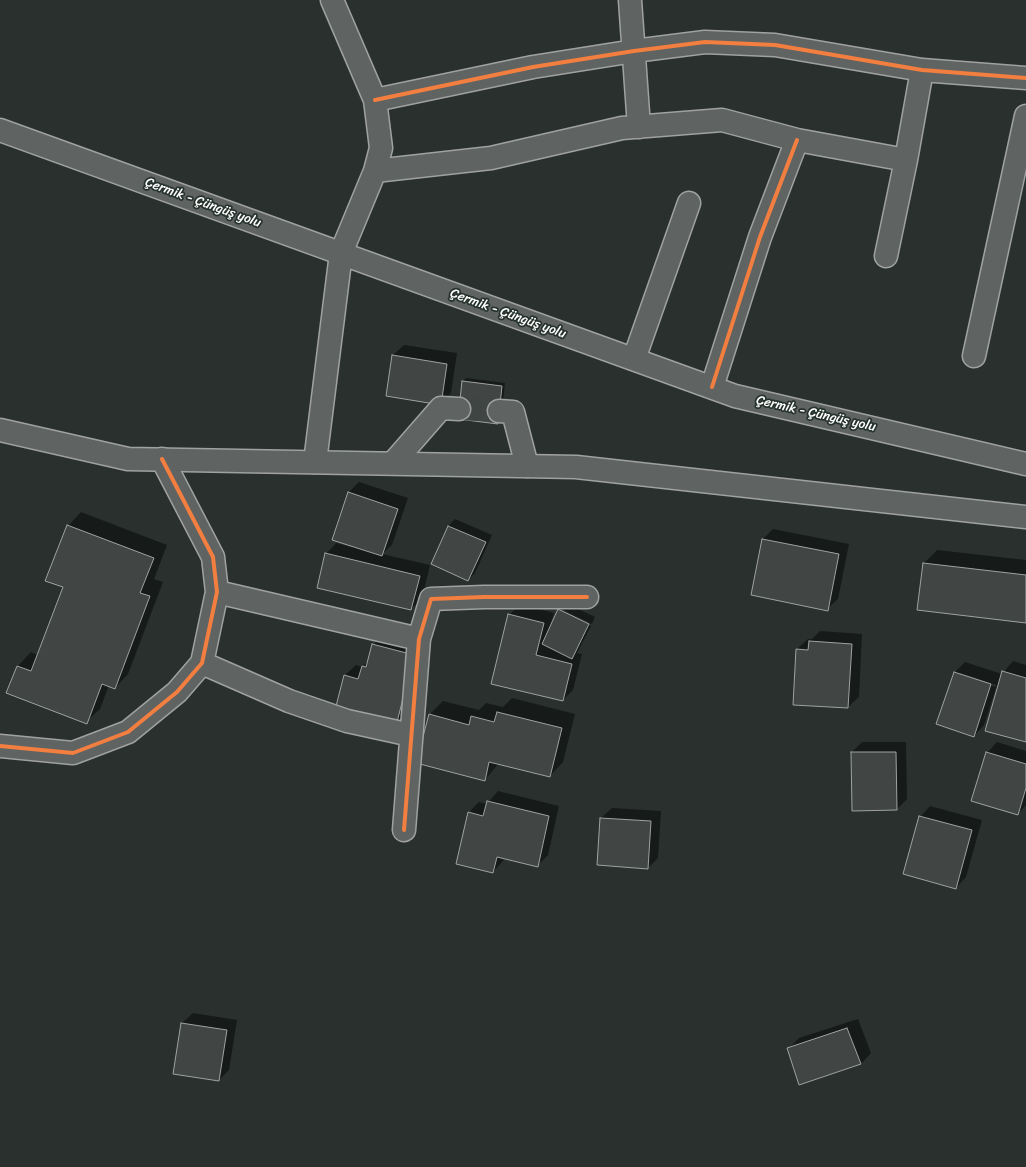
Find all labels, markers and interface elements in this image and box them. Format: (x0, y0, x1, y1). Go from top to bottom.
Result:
street label: Çermik - Çüngüş yolu (143, 175, 263, 231)
street label: Çermik - Çüngüş yolu (448, 286, 568, 342)
street label: Çermik - Çüngüş yolu (755, 393, 877, 435)

